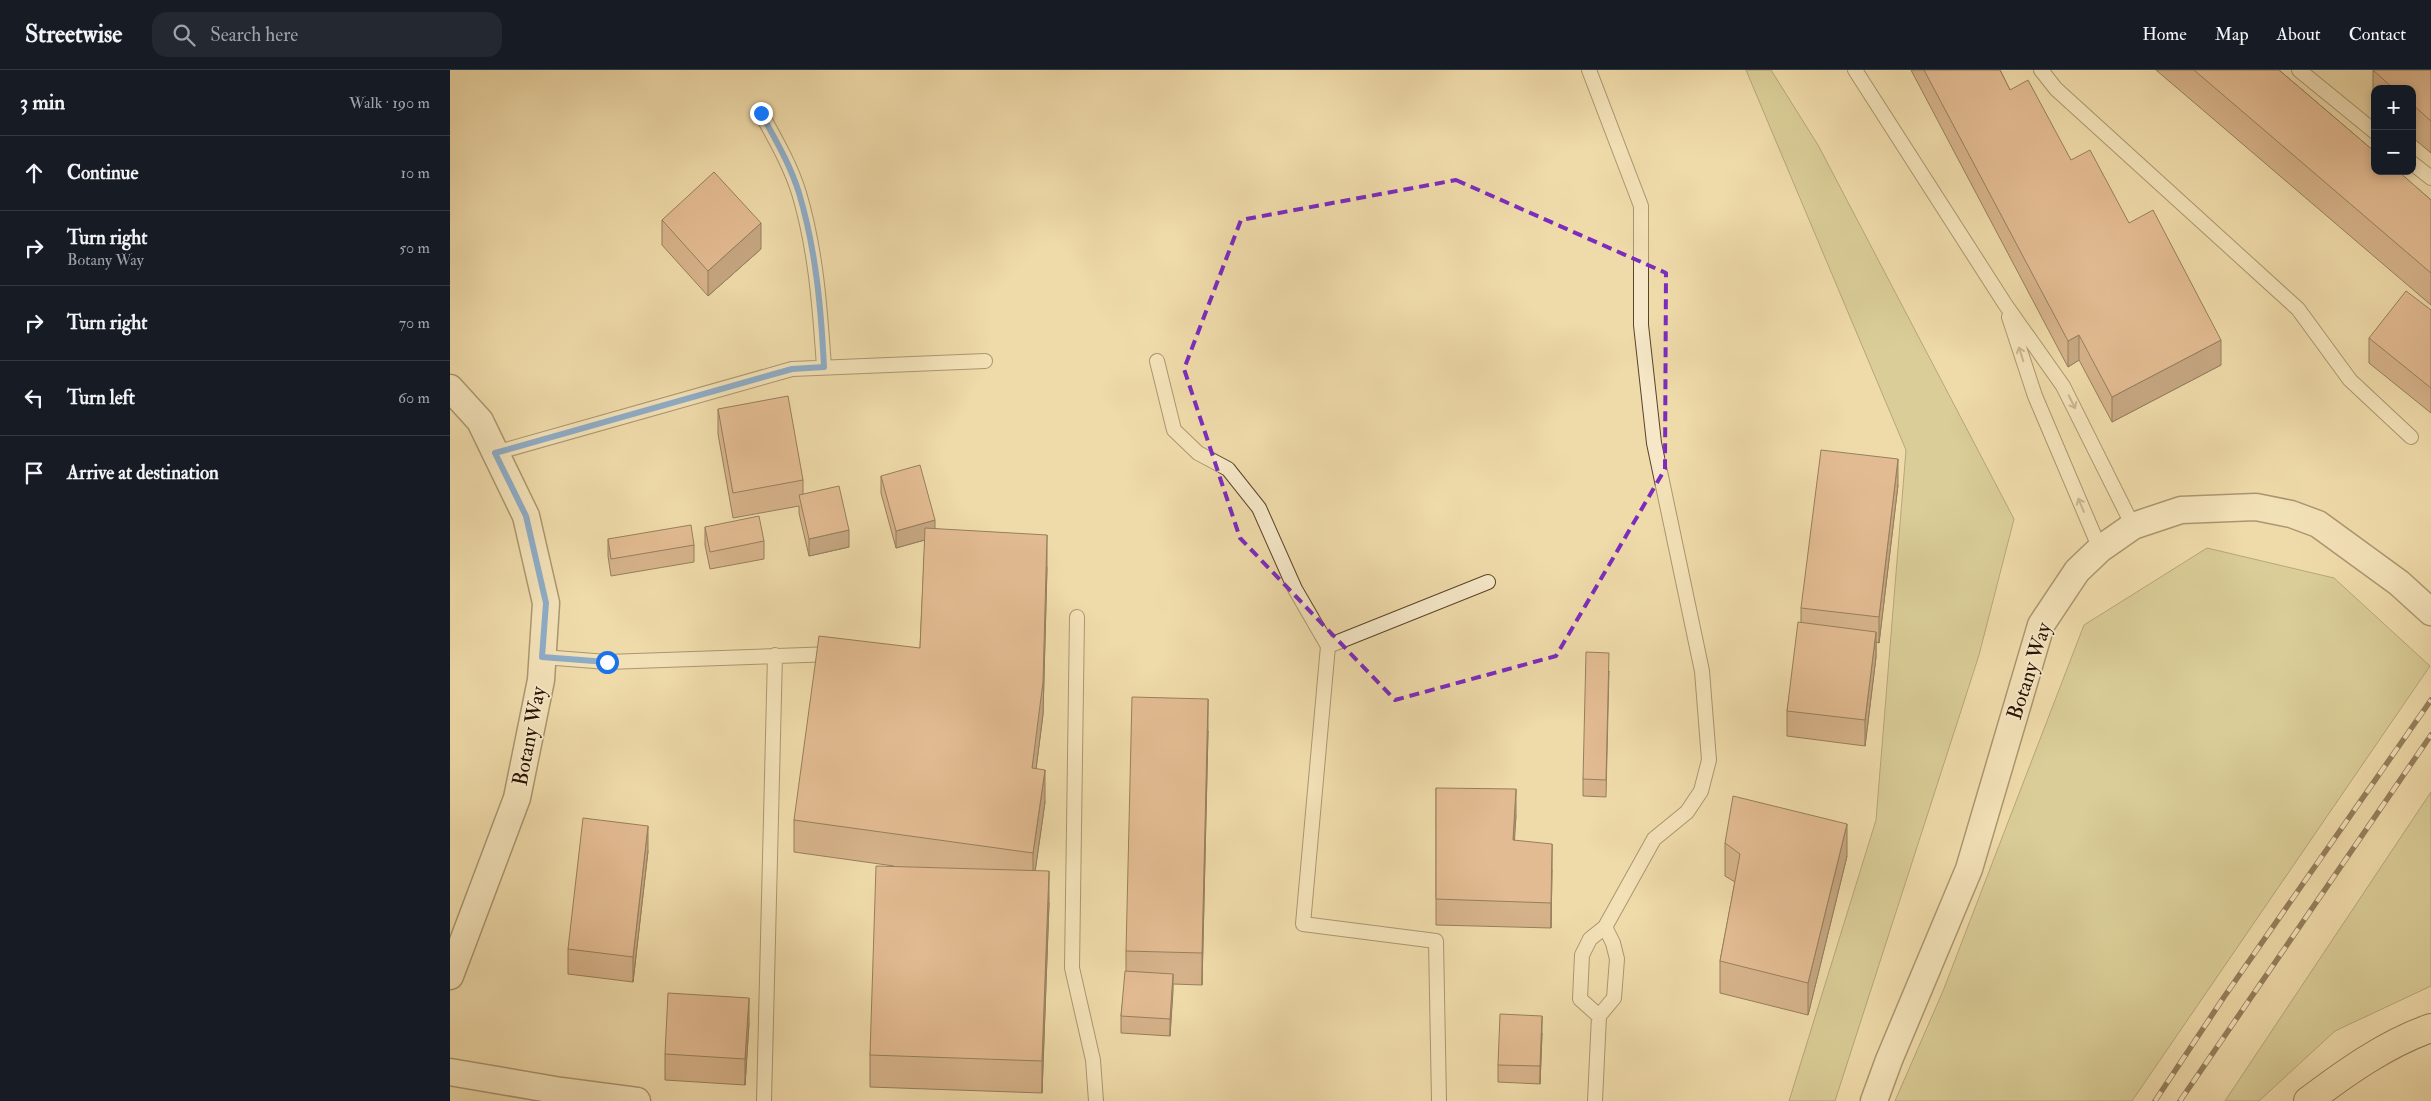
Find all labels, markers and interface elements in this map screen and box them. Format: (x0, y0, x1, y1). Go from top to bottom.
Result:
search box (152, 12, 502, 57)
text: Streetwise (25, 19, 122, 50)
icon: search (170, 21, 198, 49)
text: Search here (210, 23, 298, 47)
text: Home (2142, 23, 2187, 46)
text: Map (2215, 23, 2249, 46)
text: About (2277, 23, 2321, 46)
text: Contact (2349, 23, 2406, 46)
map controls (2371, 85, 2416, 175)
button: + (2371, 85, 2416, 130)
text: 3 min (20, 89, 65, 116)
text: Walk · 190 m (349, 93, 430, 113)
route end (750, 102, 773, 125)
button: − (2371, 130, 2416, 175)
icon: ahead (20, 159, 48, 187)
text: Continue (67, 161, 138, 185)
text: 10 m (400, 163, 430, 183)
text: Turn right (67, 226, 147, 250)
icon: right (20, 234, 48, 262)
text: 50 m (399, 238, 430, 258)
text: Botany Way (67, 250, 144, 270)
icon: right (20, 309, 48, 337)
text: Turn right (67, 311, 147, 335)
text: 70 m (399, 313, 430, 333)
one-way arrow (2016, 347, 2025, 362)
icon: left (20, 384, 48, 412)
text: Turn left (67, 386, 135, 410)
text: 60 m (398, 388, 430, 408)
one-way arrow (2068, 394, 2077, 409)
icon: arrive (20, 459, 48, 487)
text: Arrive at destination (67, 461, 219, 485)
one-way arrow (2076, 498, 2086, 513)
street label: Botany Way (2001, 618, 2058, 723)
route start (596, 651, 619, 674)
street label: Botany Way (507, 683, 552, 788)

